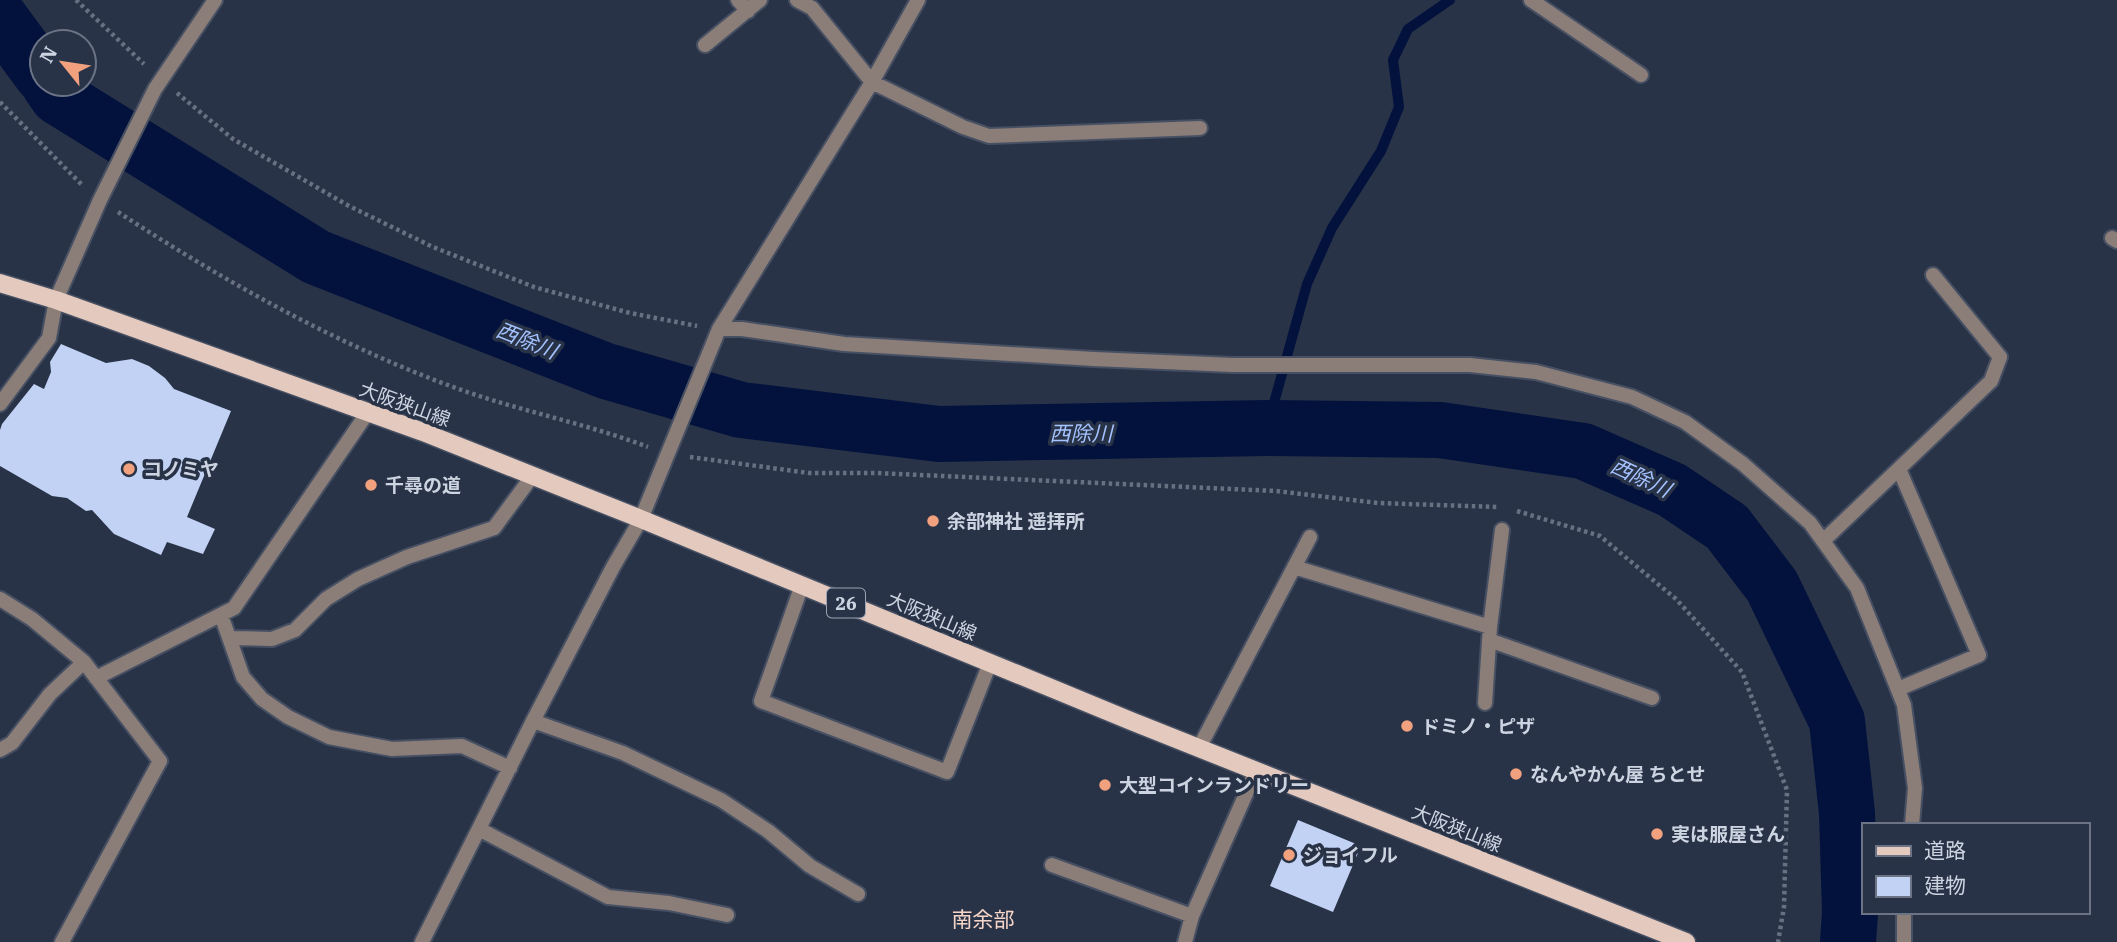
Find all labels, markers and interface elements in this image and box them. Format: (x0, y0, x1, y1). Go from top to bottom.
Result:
north arrow (28, 28, 98, 98)
text: N (34, 42, 62, 67)
water label: 西除川 (493, 315, 563, 366)
street label: 大阪狭山線 (356, 376, 454, 432)
water label: 西除川 (1050, 419, 1114, 447)
water label: 西除川 (1607, 451, 1677, 504)
place label: コノミヤ (143, 457, 219, 481)
marker: コノミヤ (121, 461, 137, 477)
place label: 千尋の道 (385, 473, 461, 497)
marker: 千尋の道 (363, 477, 379, 493)
place label: 余部神社 遥拝所 (947, 509, 1084, 533)
marker: 余部神社 遥拝所 (925, 513, 941, 529)
street label: 大阪狭山線 (884, 586, 980, 646)
road number: 26 (827, 588, 865, 618)
place label: ドミノ・ピザ (1421, 714, 1535, 738)
marker: ドミノ・ピザ (1399, 718, 1415, 734)
place label: なんやかん屋 ちとせ (1530, 762, 1705, 786)
marker: なんやかん屋 ちとせ (1508, 766, 1524, 782)
place label: 大型コインランドリー (1119, 773, 1309, 797)
marker: 大型コインランドリー (1097, 777, 1113, 793)
street label: 大阪狭山線 (1408, 799, 1506, 857)
place label: 実は服屋さん (1671, 822, 1785, 846)
legend (1862, 823, 2089, 914)
marker: 実は服屋さん (1649, 826, 1665, 842)
text: 道路 (1924, 836, 1966, 864)
place label: ジョイフル (1303, 843, 1398, 867)
marker: ジョイフル (1281, 847, 1297, 863)
text: 建物 (1924, 871, 1966, 899)
district label: 南余部 (952, 905, 1015, 933)

